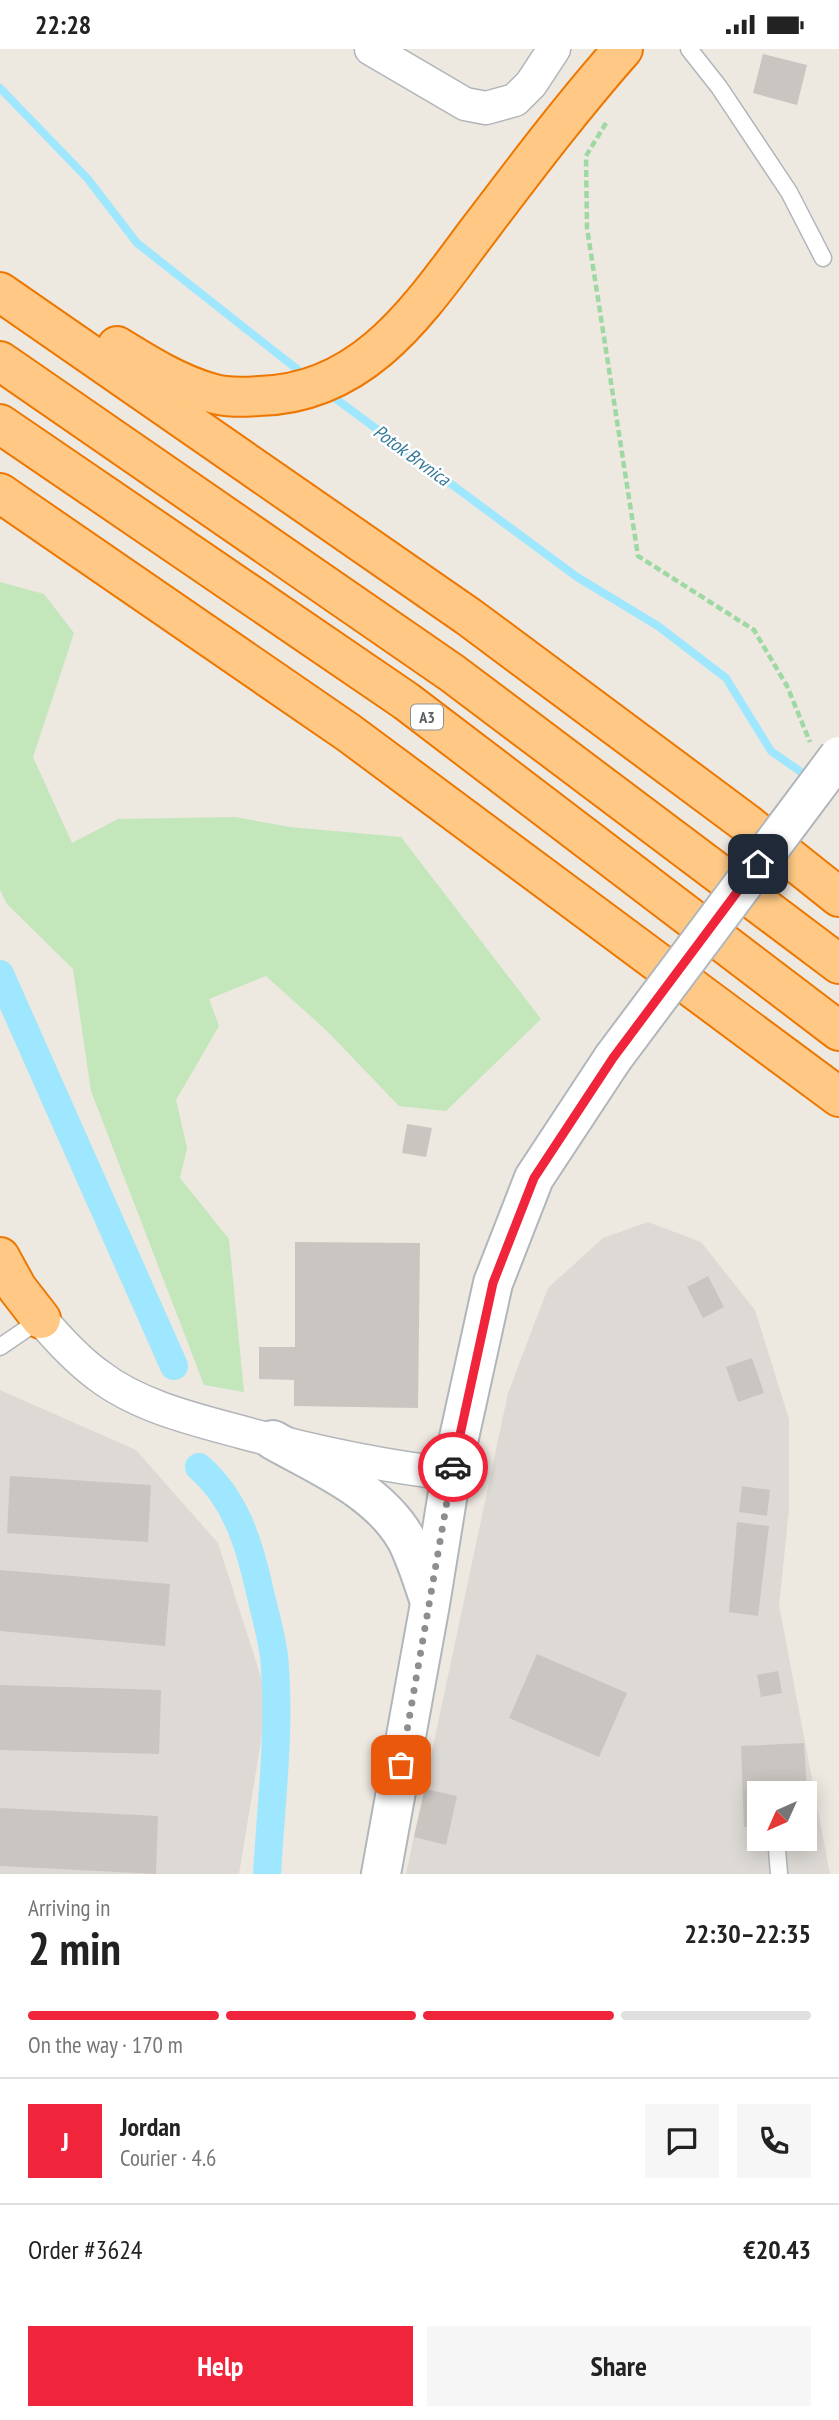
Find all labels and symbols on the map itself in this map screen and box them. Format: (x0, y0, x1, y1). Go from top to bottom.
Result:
water label: Potok Brvnica (369, 419, 456, 492)
road number: A3 (411, 705, 443, 729)
pin (728, 834, 788, 894)
courier (418, 1432, 488, 1502)
pin (371, 1735, 431, 1795)
north arrow (747, 1781, 817, 1851)

